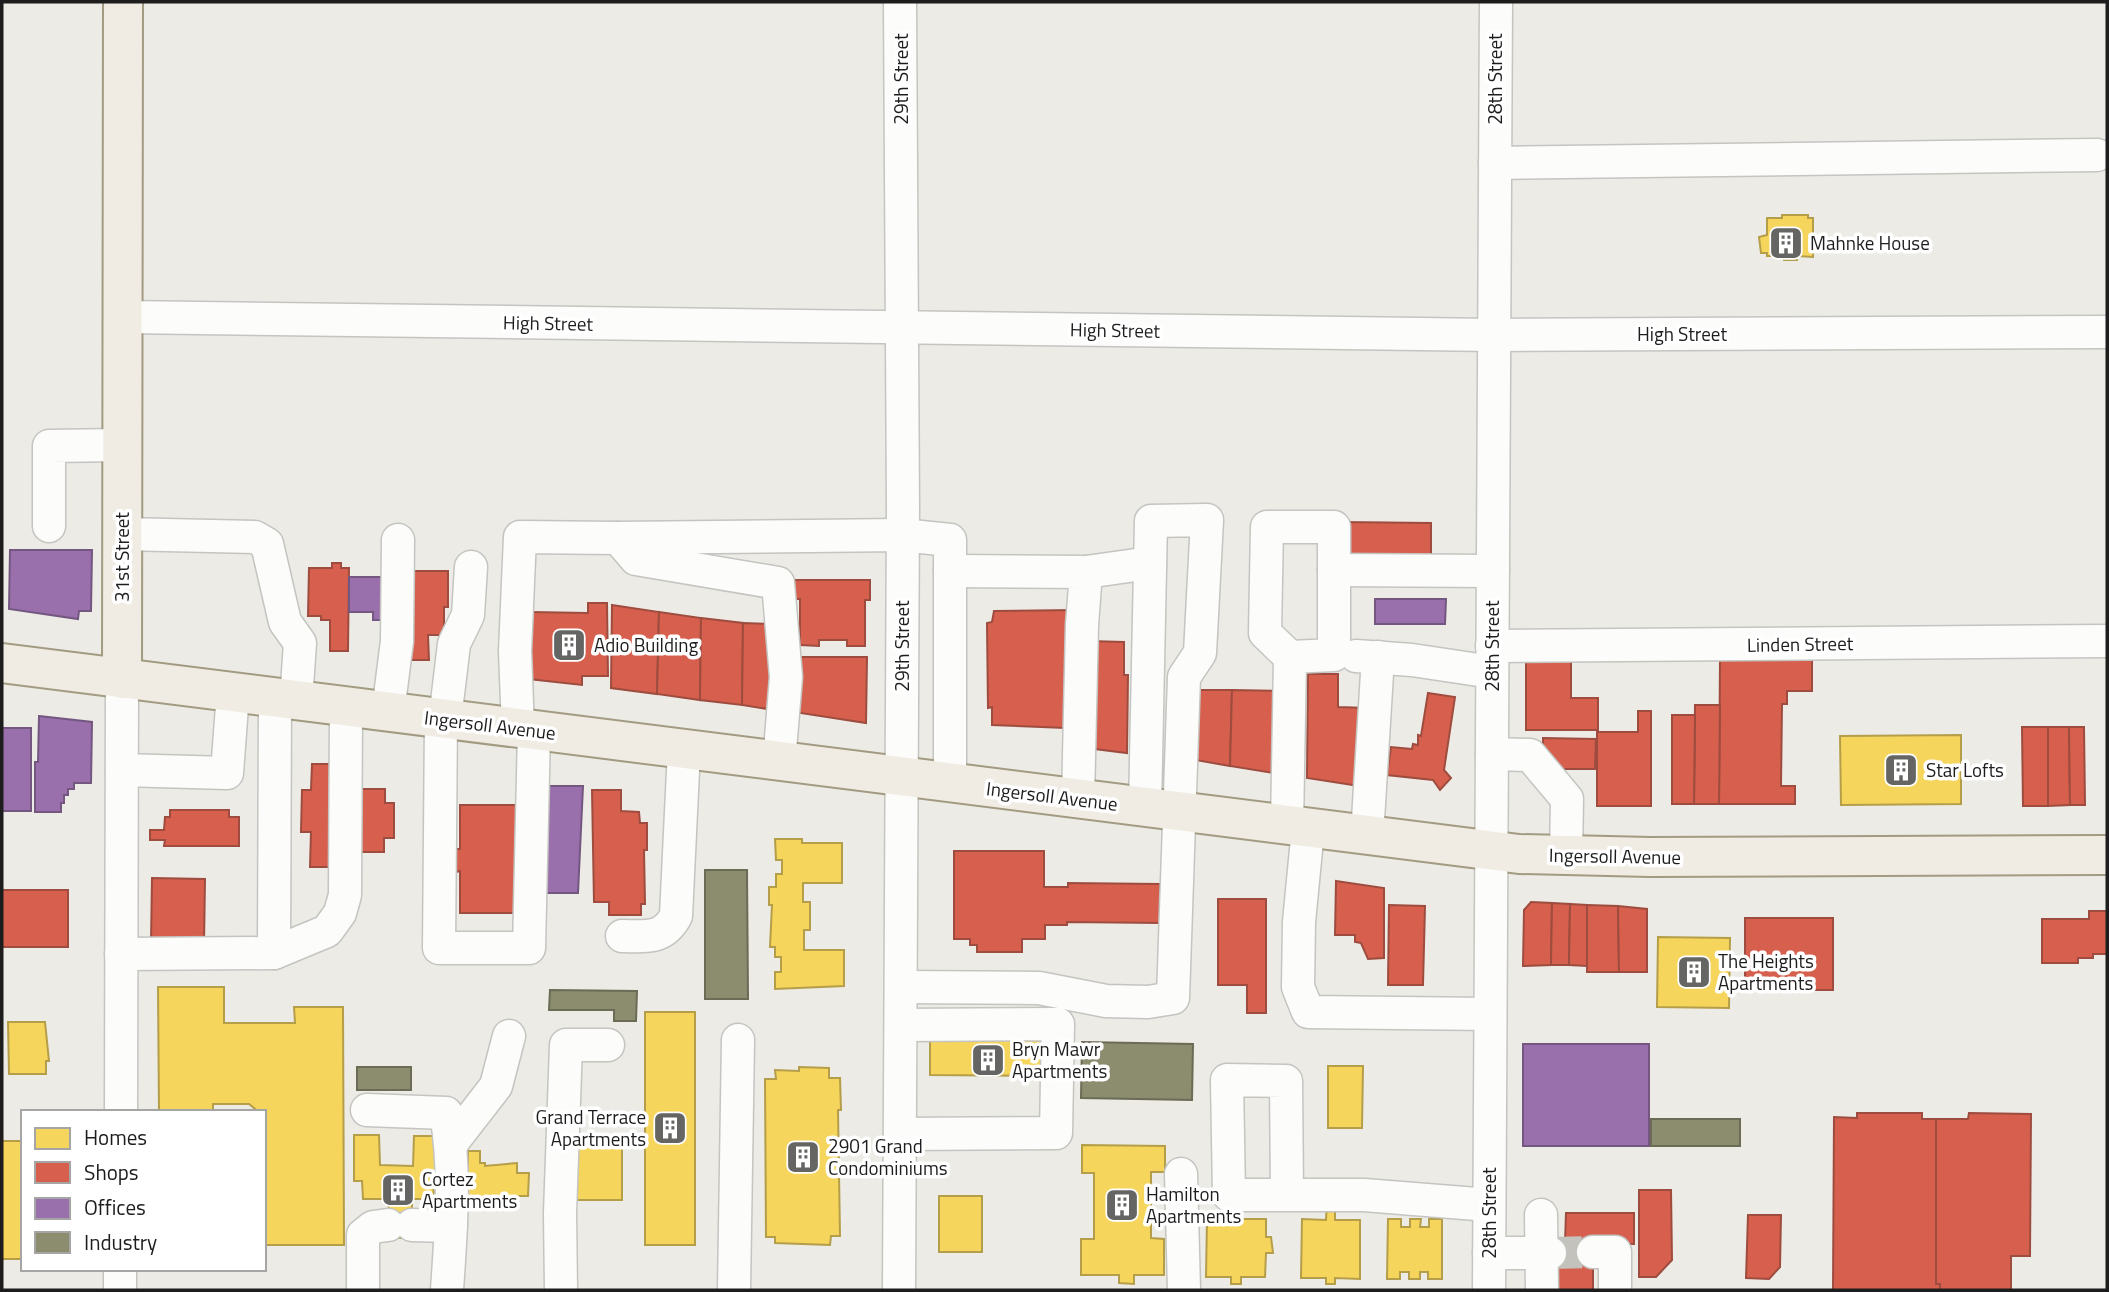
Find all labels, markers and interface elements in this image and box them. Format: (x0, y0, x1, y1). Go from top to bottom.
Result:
street label: 29th Street (886, 33, 915, 125)
street label: 28th Street (1480, 33, 1509, 125)
building icon: Mahnke House (1767, 224, 1805, 262)
place label: Mahnke House (1810, 228, 1930, 257)
street label: High Street (503, 307, 594, 338)
street label: High Street (1070, 314, 1161, 345)
street label: High Street (1637, 319, 1727, 348)
street label: 31st Street (107, 512, 136, 602)
street label: 29th Street (887, 600, 916, 692)
street label: 28th Street (1477, 600, 1506, 692)
building icon: Adio Building (550, 626, 588, 664)
street label: Linden Street (1747, 628, 1854, 659)
place label: Adio Building (594, 630, 698, 659)
street label: Ingersoll Avenue (423, 702, 557, 747)
building icon: Star Lofts (1882, 751, 1920, 789)
place label: Star Lofts (1926, 755, 2004, 784)
street label: Ingersoll Avenue (985, 773, 1119, 818)
street label: Ingersoll Avenue (1549, 840, 1681, 871)
place label: The Heights Apartments (1718, 946, 1814, 997)
building icon: The Heights Apartments (1675, 953, 1713, 991)
place label: Bryn Mawr Apartments (1012, 1034, 1107, 1085)
building icon: Bryn Mawr Apartments (969, 1041, 1007, 1079)
place label: Grand Terrace Apartments (535, 1102, 646, 1153)
building icon: Grand Terrace Apartments (651, 1109, 689, 1147)
legend (21, 1110, 266, 1271)
text: Homes (84, 1121, 147, 1153)
place label: 2901 Grand Condominiums (828, 1131, 948, 1182)
building icon: 2901 Grand Condominiums (784, 1138, 822, 1176)
text: Shops (84, 1156, 139, 1188)
place label: Cortez Apartments (422, 1164, 517, 1215)
street label: 28th Street (1474, 1167, 1503, 1259)
building icon: Cortez Apartments (379, 1171, 417, 1209)
place label: Hamilton Apartments (1146, 1179, 1241, 1230)
building icon: Hamilton Apartments (1103, 1186, 1141, 1224)
text: Offices (84, 1191, 146, 1223)
text: Industry (84, 1226, 157, 1258)

